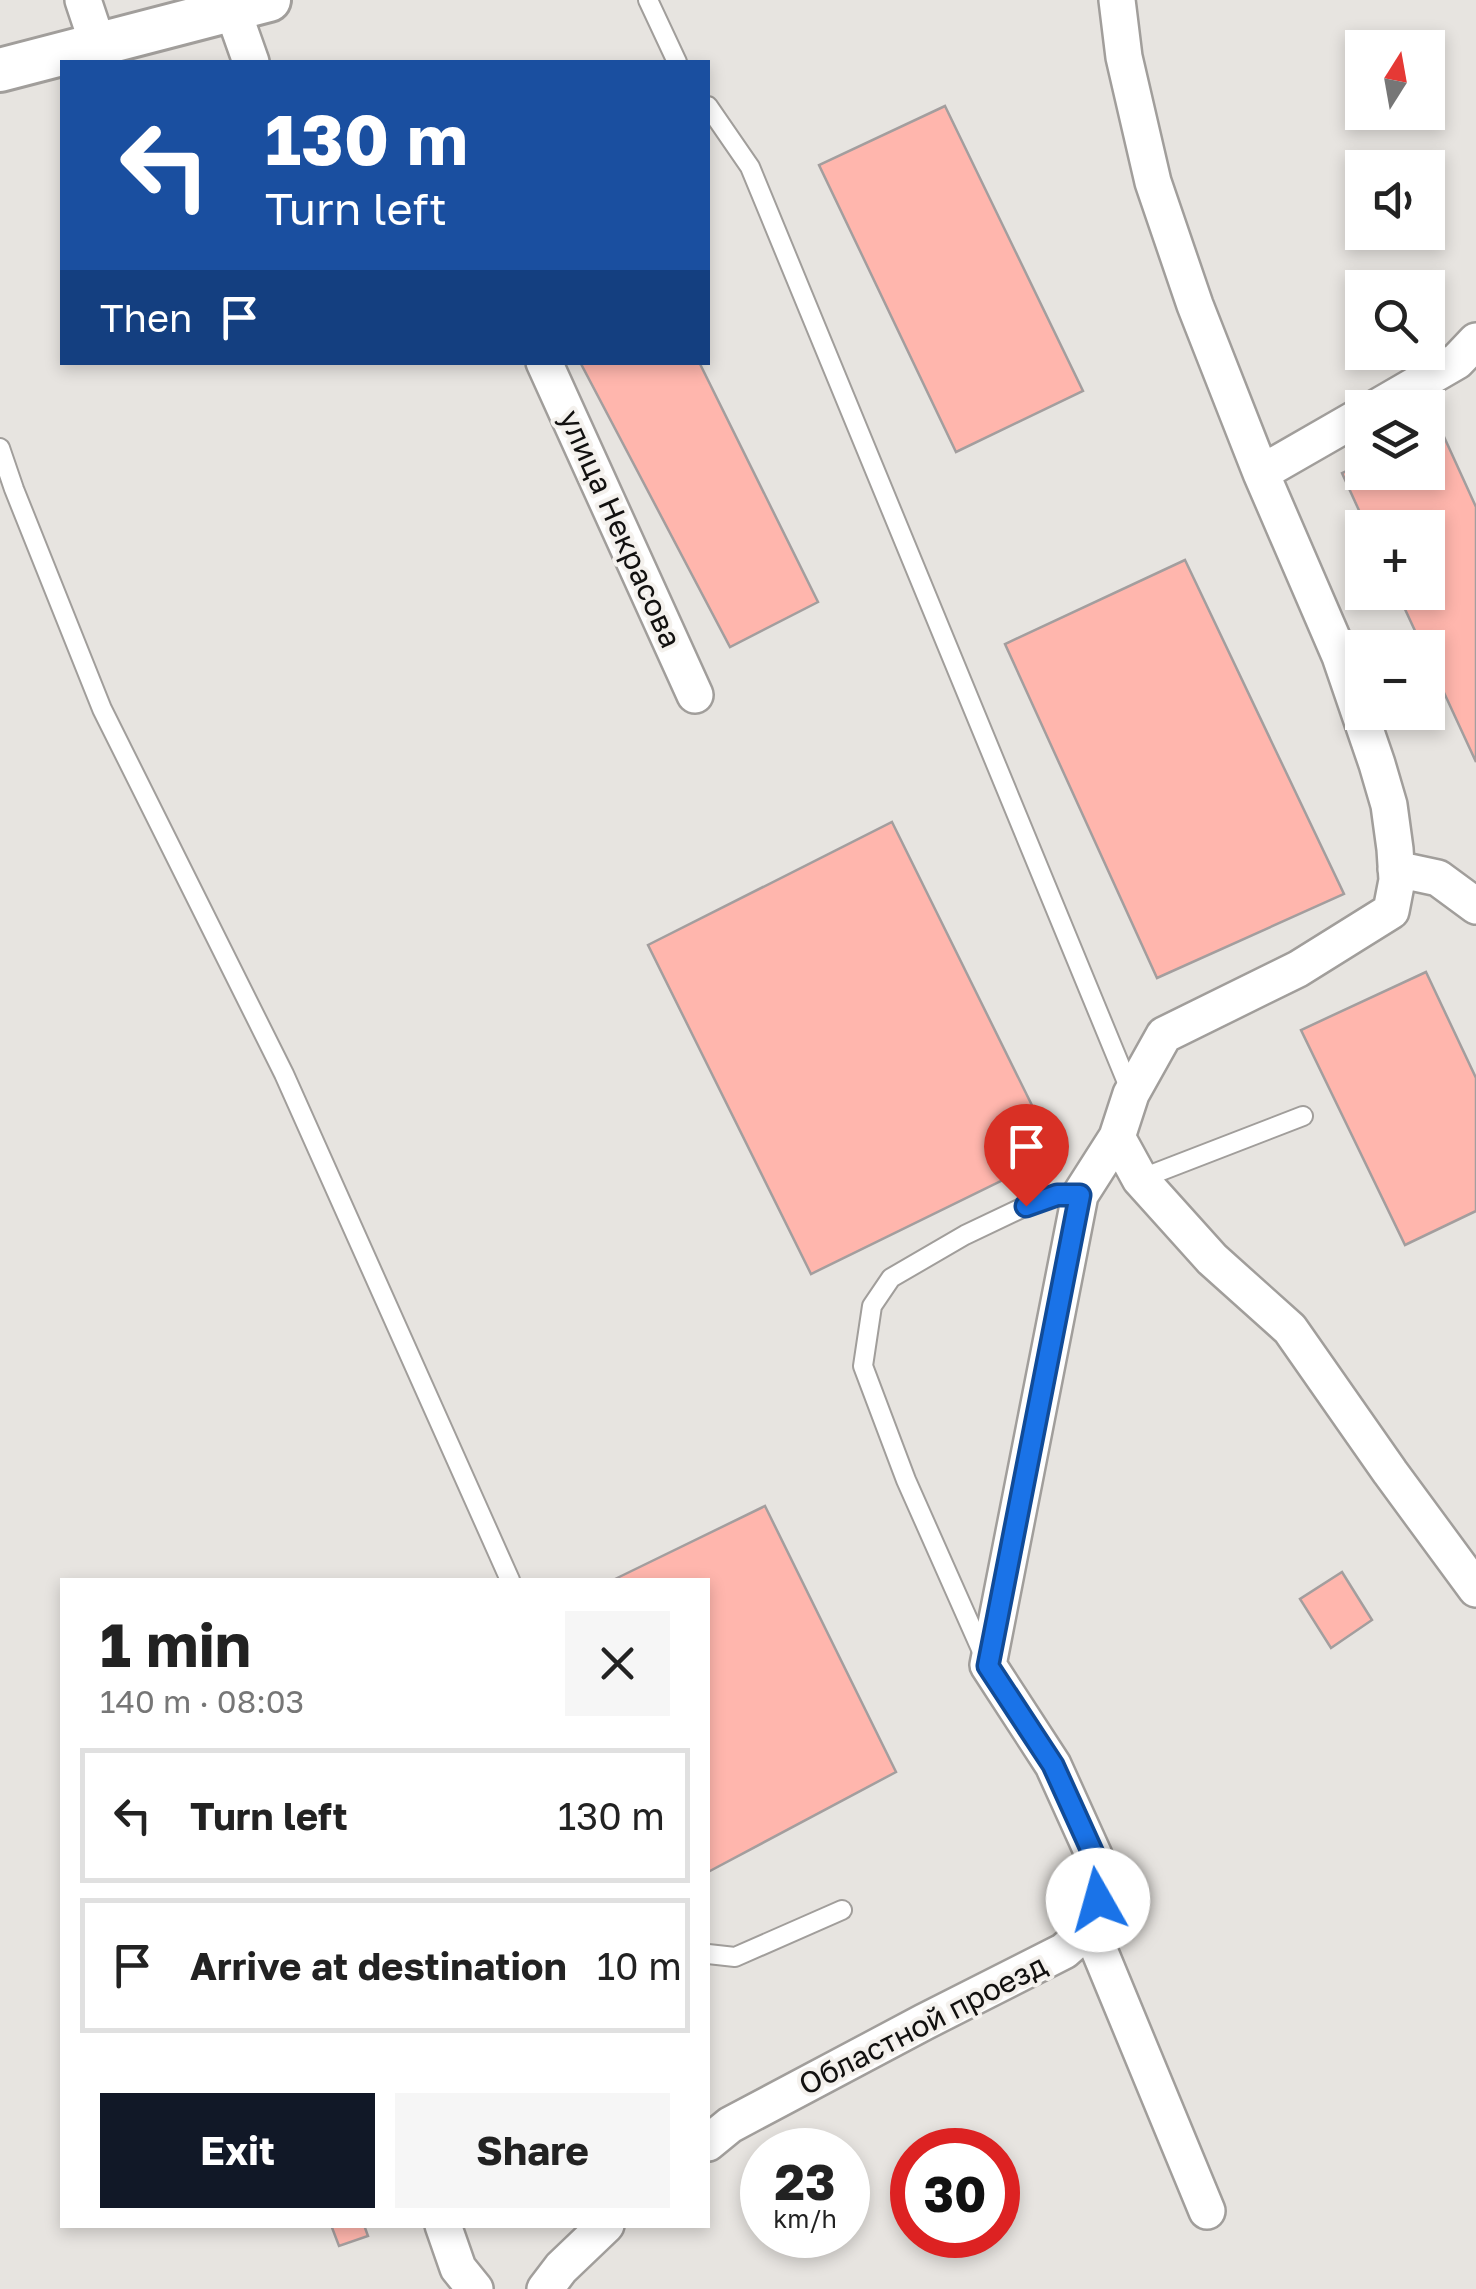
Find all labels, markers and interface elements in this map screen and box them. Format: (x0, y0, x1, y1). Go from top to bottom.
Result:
north arrow (1345, 30, 1445, 130)
map controls (1345, 30, 1445, 730)
text: 130 m (265, 96, 468, 180)
icon: left (100, 100, 230, 230)
button: sound (1345, 150, 1445, 250)
text: Turn left (265, 181, 447, 235)
button: search (1345, 270, 1445, 370)
icon: arrive (212, 290, 267, 345)
text: Then (100, 295, 192, 340)
button: layers (1345, 390, 1445, 490)
street label: улица Некрасова (552, 404, 690, 653)
button: + (1345, 510, 1445, 610)
button: − (1345, 630, 1445, 730)
pin (984, 1104, 1069, 1207)
icon: arrive (999, 1119, 1054, 1174)
text: 1 min (100, 1608, 251, 1680)
button: close (565, 1611, 670, 1716)
text: 140 m · 08:03 (100, 1682, 304, 1720)
icon: left (105, 1788, 160, 1843)
text: Turn left (190, 1793, 348, 1838)
text: 130 m (558, 1793, 665, 1838)
position arrow (1046, 1848, 1150, 1952)
icon: arrive (105, 1938, 160, 1993)
text: Arrive at destination (190, 1943, 567, 1988)
text: 10 m (597, 1943, 682, 1988)
street label: Областной проезд (793, 1946, 1052, 2102)
button: Exit (100, 2093, 375, 2208)
button: Share (395, 2093, 670, 2208)
speed limit sign: 30 (890, 2128, 1020, 2258)
text: 23 (774, 2151, 835, 2211)
text: km/h (773, 2203, 837, 2234)

